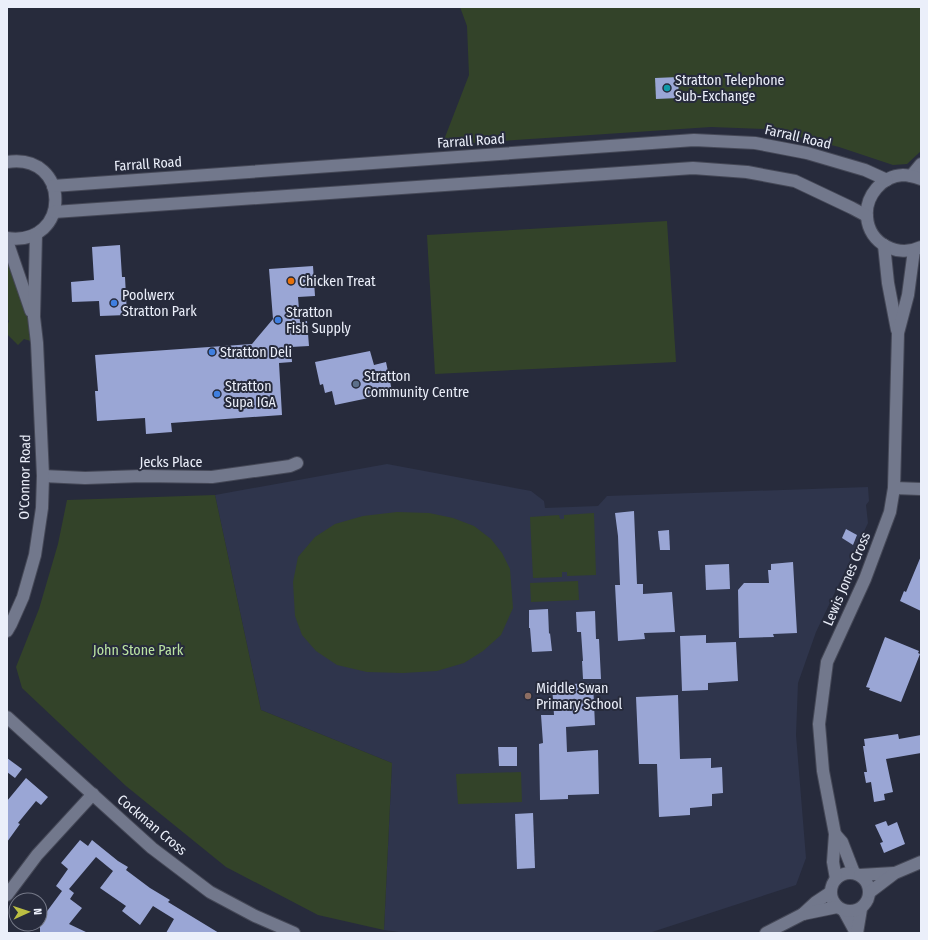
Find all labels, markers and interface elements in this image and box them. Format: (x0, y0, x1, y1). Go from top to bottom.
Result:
place label: Stratton Telephone Sub-Exchange (675, 72, 785, 105)
marker: Stratton Telephone Sub-Exchange (662, 83, 672, 93)
street label: Farrall Road (763, 121, 833, 153)
street label: Farrall Road (437, 130, 505, 152)
street label: Farrall Road (114, 153, 182, 175)
place label: Chicken Treat (299, 273, 376, 290)
marker: Chicken Treat (286, 276, 296, 286)
place label: Poolwerx Stratton Park (122, 287, 197, 320)
marker: Poolwerx Stratton Park (109, 298, 119, 308)
place label: Stratton Fish Supply (286, 304, 352, 337)
marker: Stratton Fish Supply (273, 315, 283, 325)
place label: Stratton Deli (220, 344, 292, 361)
marker: Stratton Deli (207, 347, 217, 357)
place label: Stratton Community Centre (364, 368, 469, 401)
place label: Stratton Supa IGA (225, 378, 276, 411)
marker: Stratton Community Centre (351, 379, 361, 389)
marker: Stratton Supa IGA (212, 389, 222, 399)
street label: O'Connor Road (16, 434, 34, 520)
street label: Jecks Place (140, 454, 202, 471)
street label: Lewis Jones Cross (820, 530, 874, 628)
park label: John Stone Park (93, 642, 184, 659)
place label: Middle Swan Primary School (536, 680, 623, 713)
marker: Middle Swan Primary School (523, 691, 533, 701)
street label: Cockman Cross (114, 791, 190, 859)
north arrow (8, 892, 48, 932)
text: N (31, 908, 44, 915)

